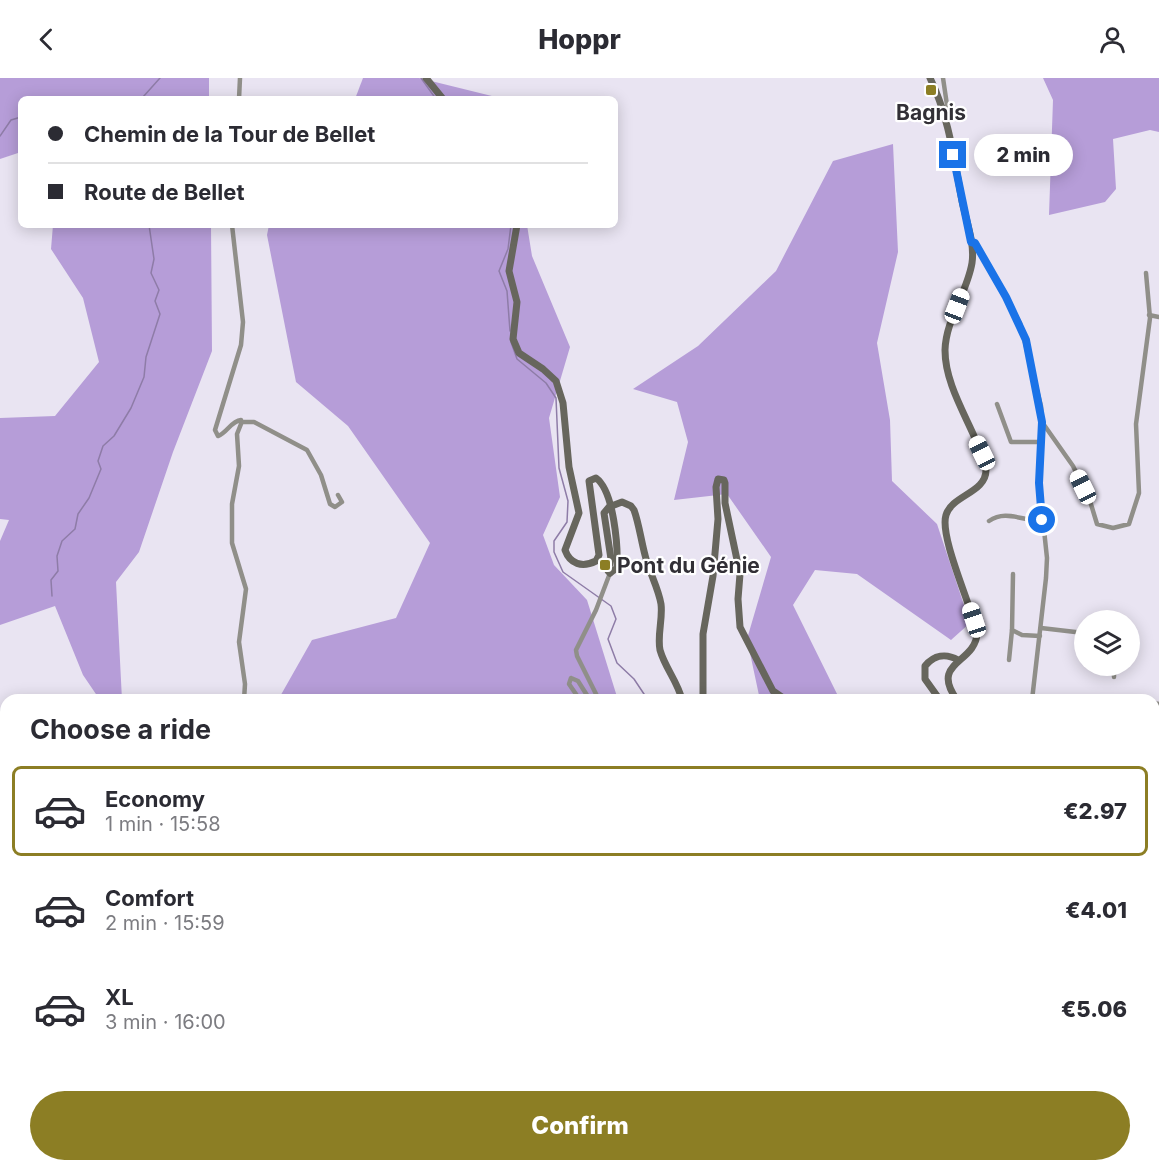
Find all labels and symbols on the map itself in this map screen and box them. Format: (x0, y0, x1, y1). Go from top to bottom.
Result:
marker: Bagnis (924, 83, 938, 97)
place label: Bagnis (896, 100, 966, 125)
callout: 2 min (974, 134, 1073, 176)
route end (939, 141, 966, 168)
car (942, 286, 972, 326)
car (966, 433, 998, 473)
car (1067, 467, 1099, 507)
route start (1028, 506, 1055, 533)
place label: Pont du Génie (617, 553, 760, 578)
marker: Pont du Génie (598, 558, 612, 572)
car (960, 600, 988, 640)

